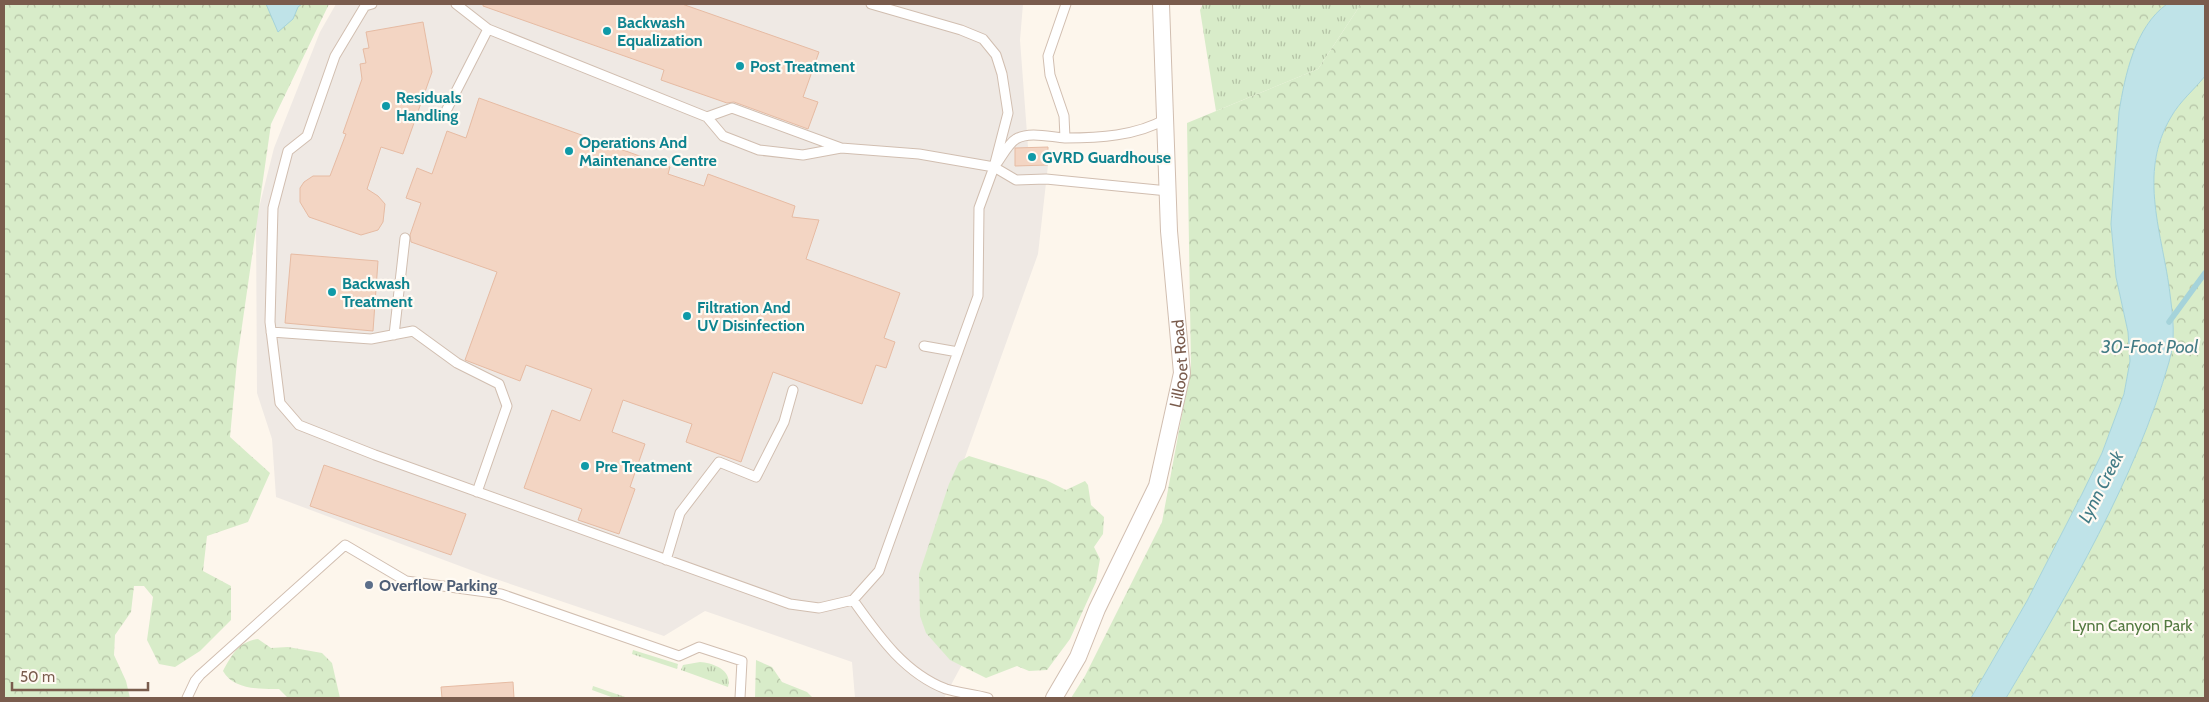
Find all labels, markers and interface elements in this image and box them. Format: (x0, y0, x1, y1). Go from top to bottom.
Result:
place label: Backwash Equalization (617, 13, 703, 50)
marker: Backwash Equalization (601, 25, 613, 37)
place label: Post Treatment (750, 57, 855, 76)
marker: Post Treatment (734, 60, 746, 72)
place label: Residuals Handling (396, 88, 462, 125)
marker: Residuals Handling (380, 100, 392, 112)
place label: Operations And Maintenance Centre (579, 133, 717, 170)
marker: Operations And Maintenance Centre (563, 145, 575, 157)
place label: GVRD Guardhouse (1042, 148, 1171, 167)
marker: GVRD Guardhouse (1026, 151, 1038, 163)
place label: Backwash Treatment (342, 274, 413, 311)
marker: Backwash Treatment (326, 286, 338, 298)
place label: Filtration And UV Disinfection (697, 298, 805, 335)
marker: Filtration And UV Disinfection (681, 310, 693, 322)
street label: Lillooet Road (1166, 319, 1192, 409)
water label: 30-Foot Pool (2101, 336, 2199, 358)
water label: Lynn Creek (2074, 446, 2129, 527)
place label: Pre Treatment (595, 457, 693, 476)
marker: Pre Treatment (579, 460, 591, 472)
place label: Overflow Parking (379, 576, 497, 595)
marker: Overflow Parking (363, 579, 375, 591)
park label: Lynn Canyon Park (2072, 616, 2193, 635)
scale bar (12, 660, 149, 692)
text: 50 m (20, 668, 55, 686)

